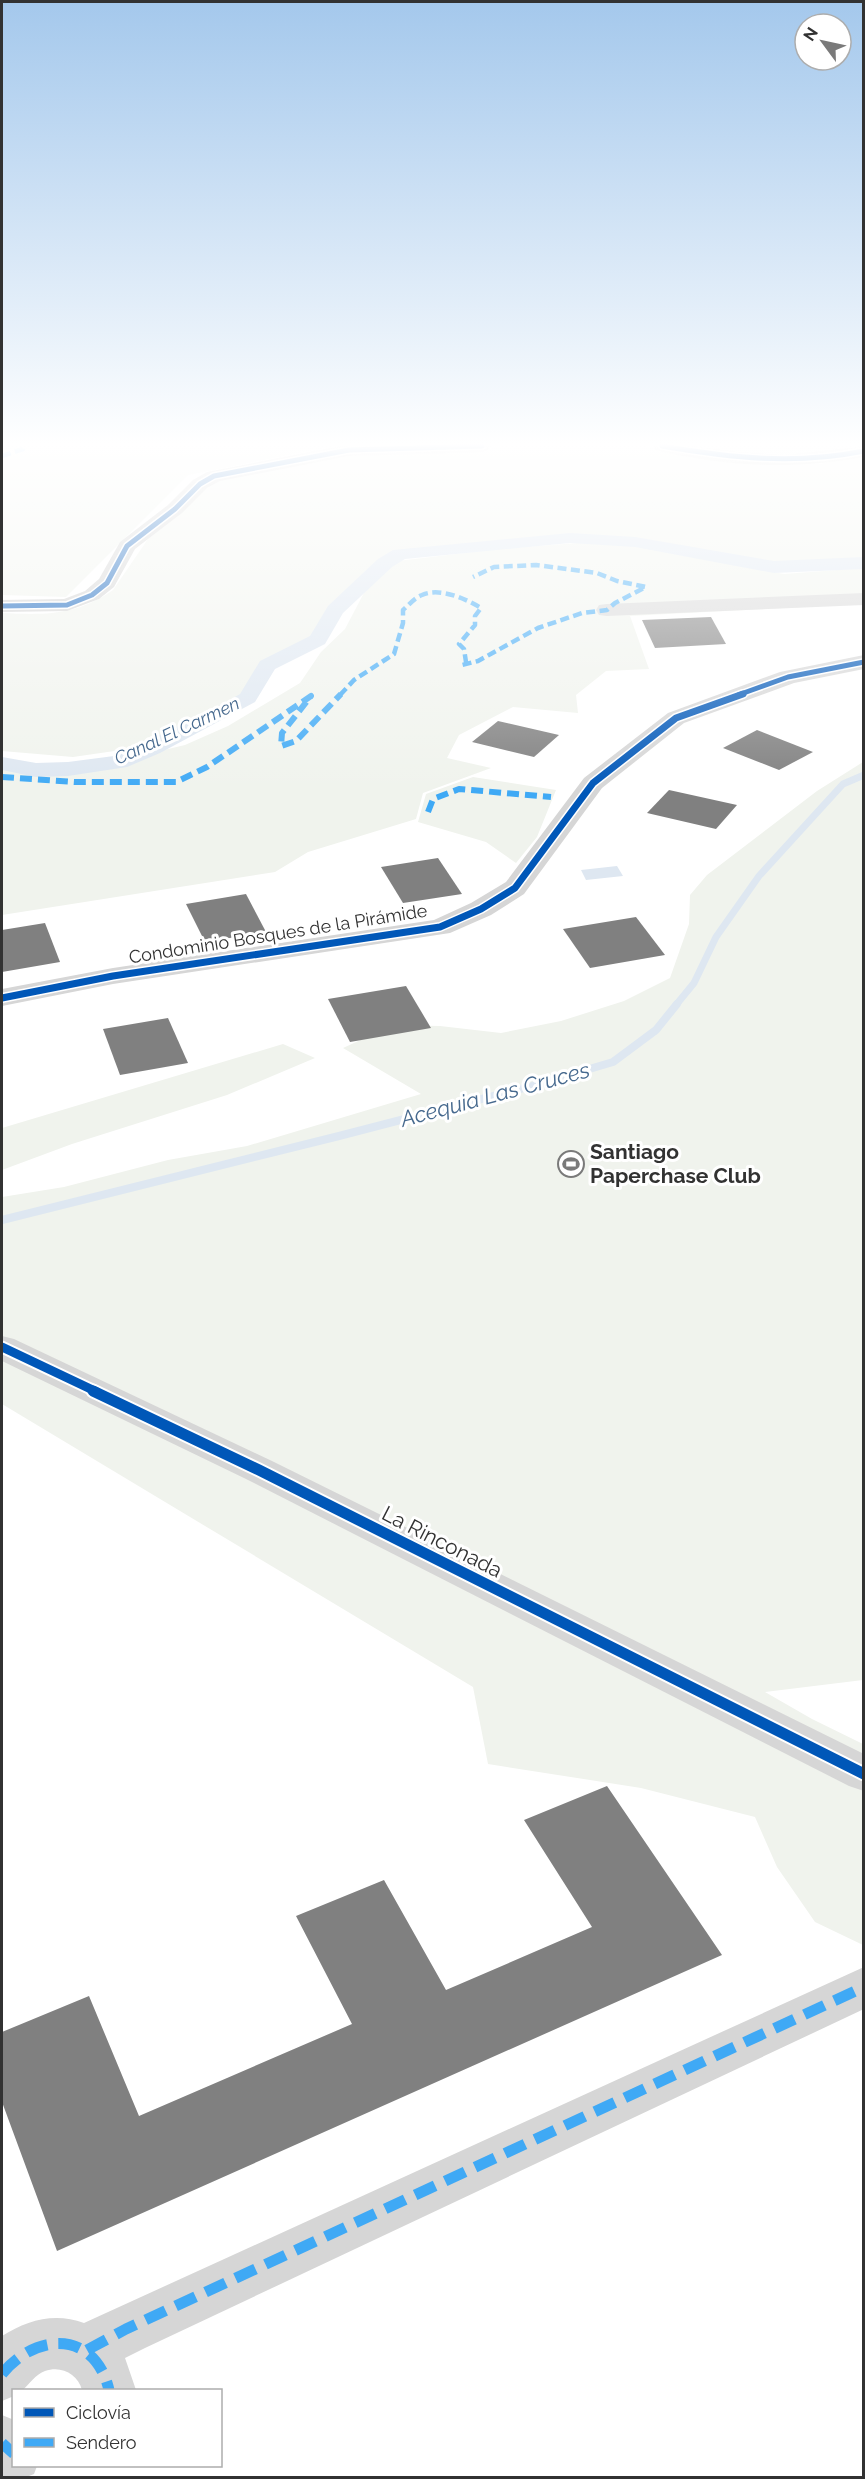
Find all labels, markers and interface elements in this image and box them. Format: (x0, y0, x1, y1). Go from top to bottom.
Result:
north arrow (793, 12, 853, 72)
text: N (800, 24, 822, 44)
water label: Canal El Carmen (111, 692, 243, 769)
street label: Condominio Bosques de la Pirámide (127, 899, 429, 967)
water label: Acequia Las Cruces (397, 1056, 592, 1132)
place label: Santiago Paperchase Club (590, 1139, 761, 1188)
sports icon: Santiago Paperchase Club (556, 1149, 586, 1179)
street label: La Rinconada (378, 1501, 507, 1583)
legend (12, 2389, 222, 2467)
text: Ciclovía (66, 2402, 131, 2423)
text: Sendero (66, 2432, 137, 2453)

